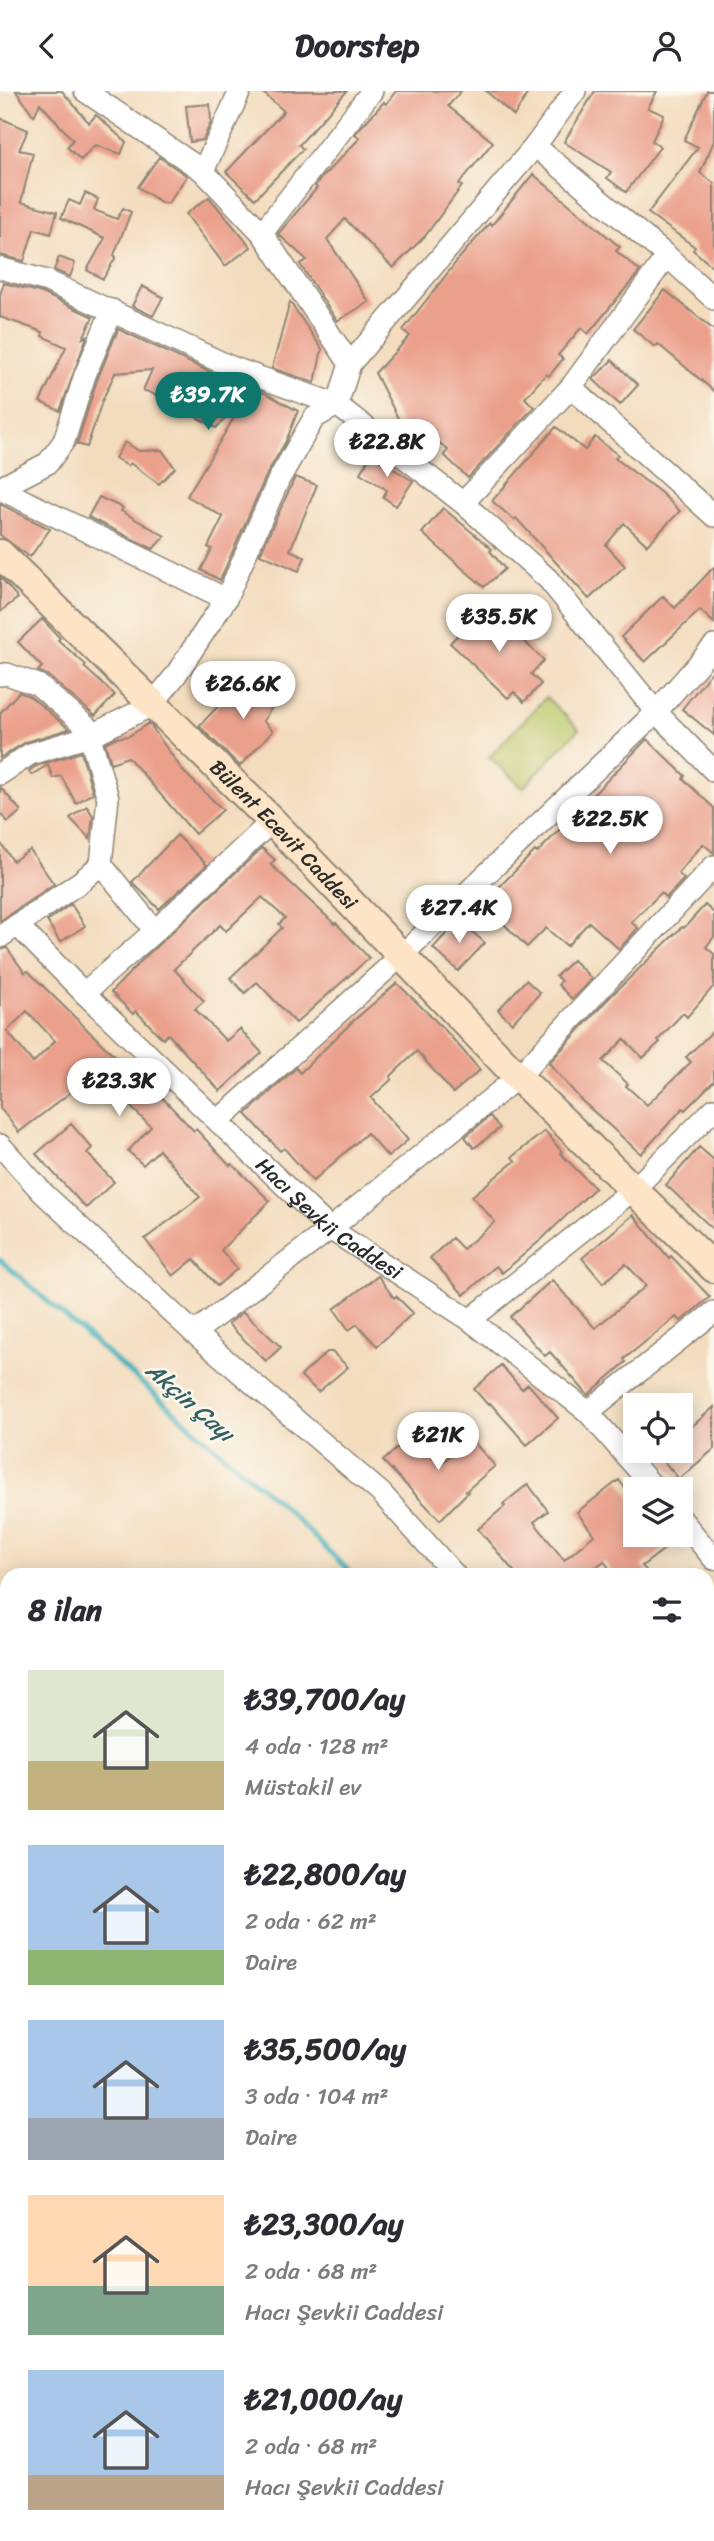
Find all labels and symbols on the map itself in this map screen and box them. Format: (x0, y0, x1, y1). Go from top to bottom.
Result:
pin: ₺39.7K (151, 373, 265, 432)
pin: ₺22.8K (330, 419, 444, 479)
pin: ₺35.5K (442, 595, 556, 654)
pin: ₺26.6K (186, 661, 300, 721)
street label: Bülent Ecevit Caddesi (200, 750, 368, 920)
pin: ₺22.5K (553, 797, 667, 856)
pin: ₺27.4K (402, 885, 516, 945)
pin: ₺23.3K (62, 1059, 176, 1118)
street label: Hacı Şevkii Caddesi (246, 1147, 411, 1291)
water label: Akçin Çayı (135, 1351, 246, 1454)
pin: ₺21K (397, 1413, 479, 1472)

